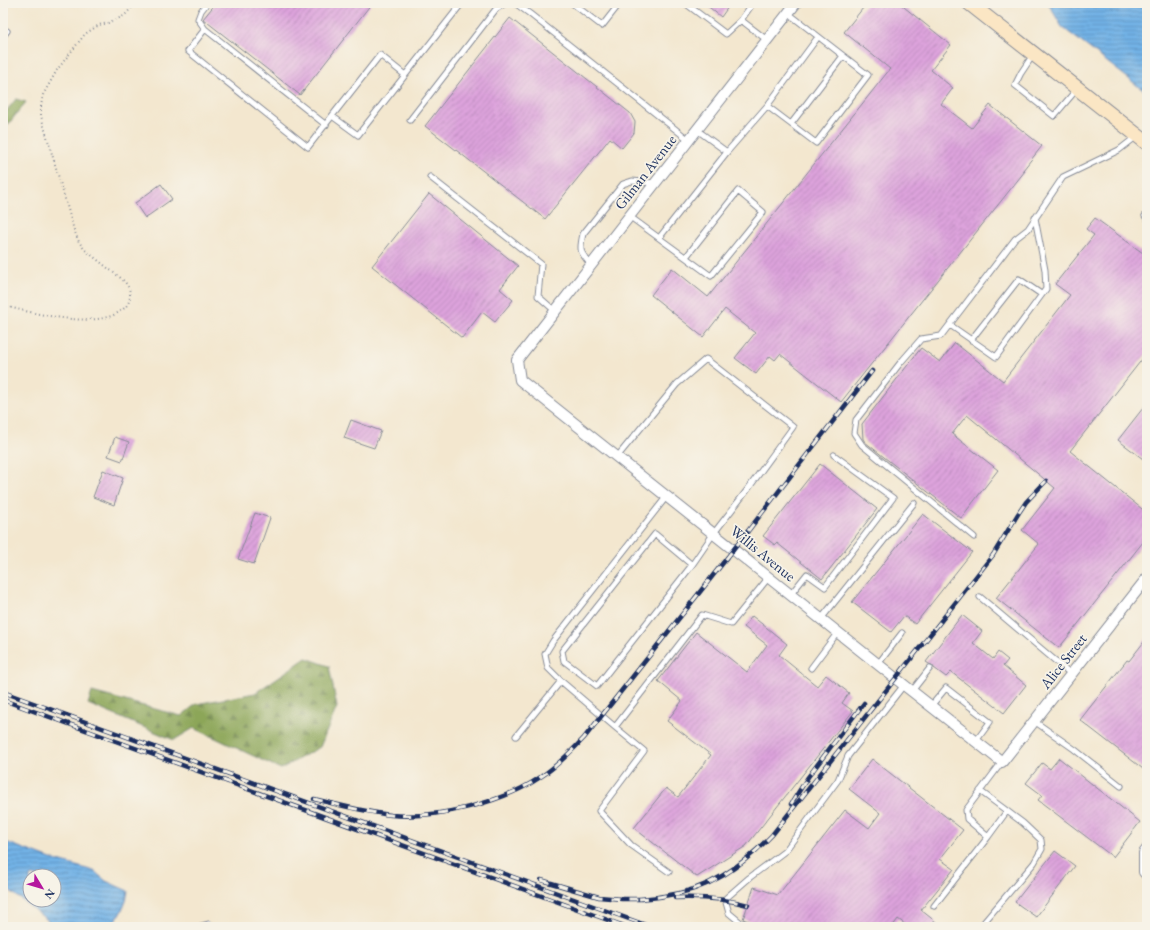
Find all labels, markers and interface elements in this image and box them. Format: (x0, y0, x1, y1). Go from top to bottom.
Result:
street label: Gilman Avenue (610, 131, 680, 213)
street label: Willis Avenue (726, 521, 800, 585)
street label: Alice Street (1035, 629, 1091, 693)
north arrow (22, 868, 62, 908)
text: N (42, 886, 58, 902)

